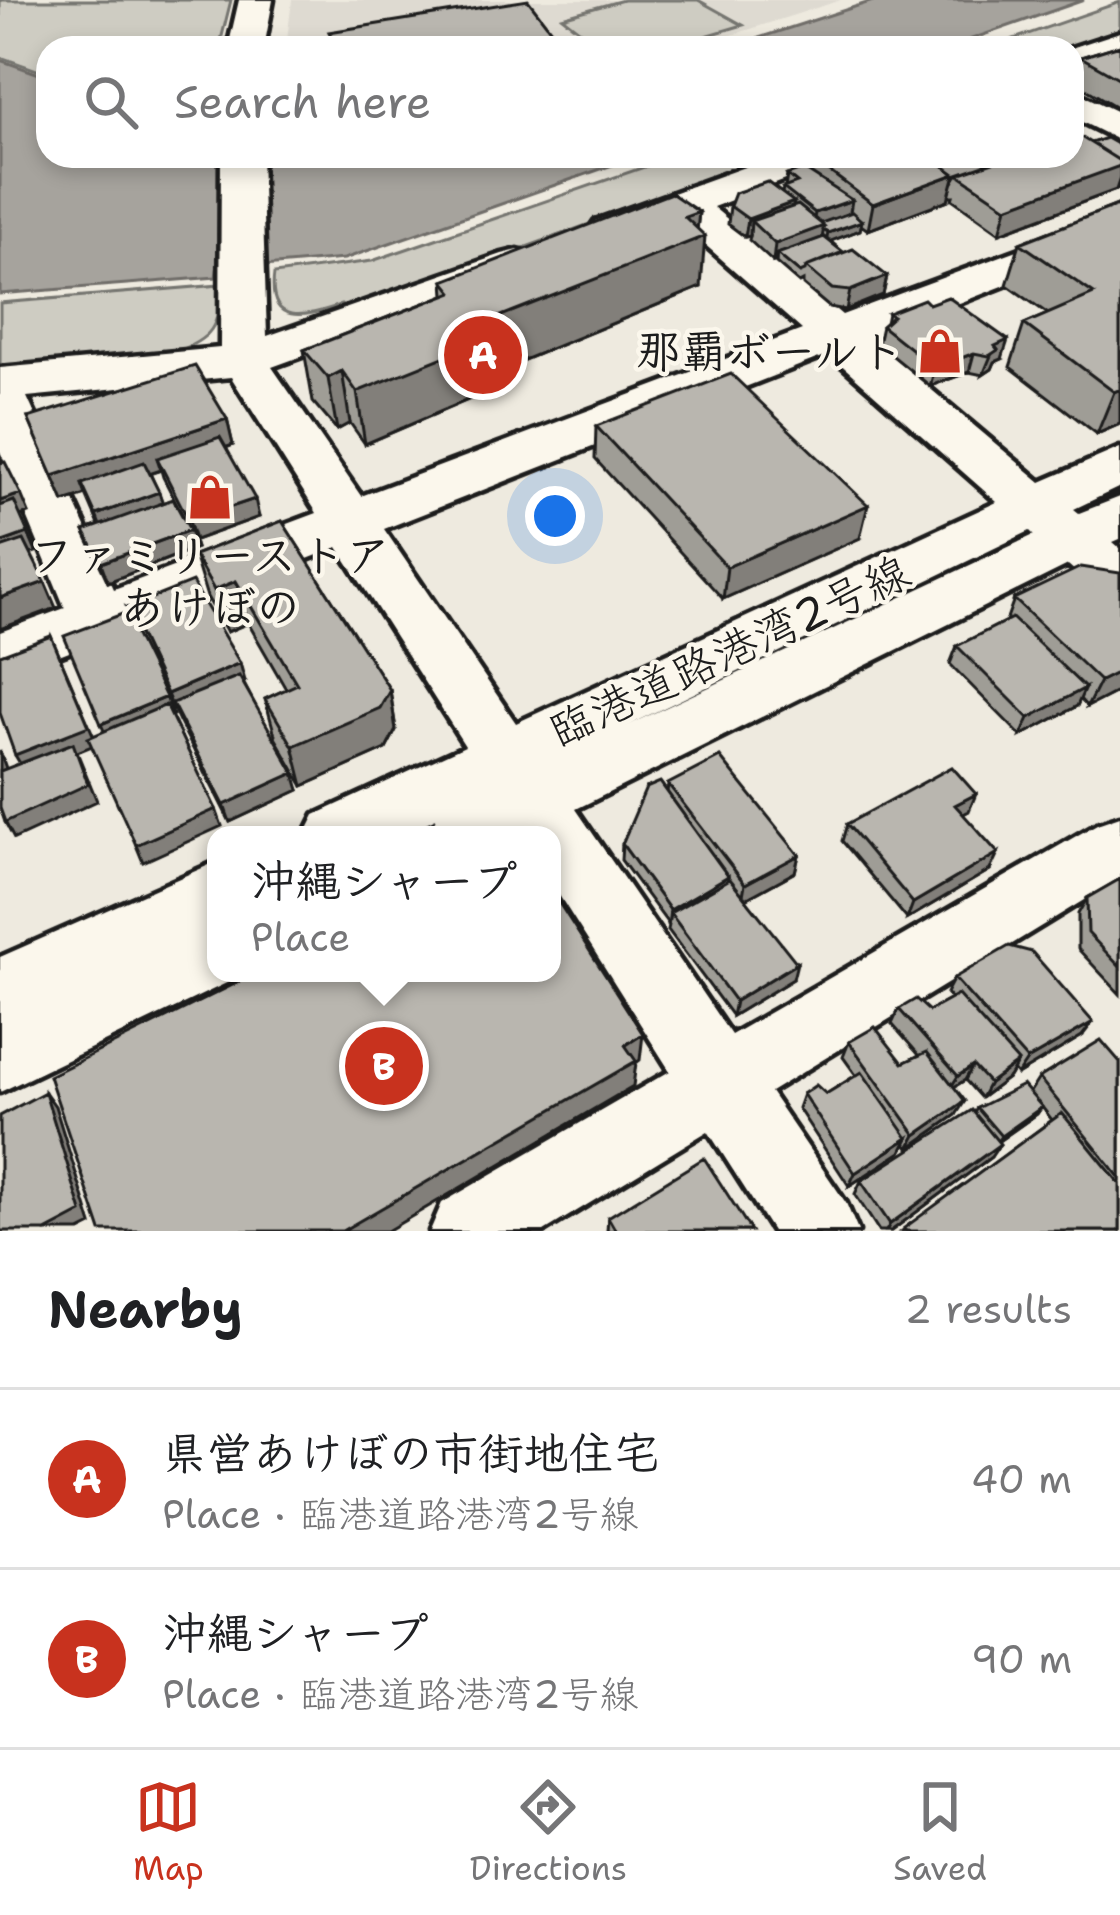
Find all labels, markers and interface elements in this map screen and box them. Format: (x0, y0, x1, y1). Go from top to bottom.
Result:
search box (36, 36, 1084, 168)
icon: search (78, 69, 144, 135)
text: Search here (174, 72, 431, 132)
pin: A (444, 310, 522, 400)
place label: 那覇ボールト (636, 321, 904, 381)
shop icon: 那覇ボールト (915, 326, 965, 376)
shop icon: ファミリーストア あけぼの (185, 472, 235, 522)
your location (525, 486, 585, 546)
place label: ファミリーストア あけぼの (30, 525, 390, 637)
street label: 臨港道路港湾2号線 (539, 541, 919, 761)
popup (207, 826, 561, 982)
text: 沖縄シャープ (251, 851, 517, 911)
text: Place (251, 911, 350, 963)
pin: B (345, 1021, 423, 1111)
text: Nearby (48, 1275, 243, 1343)
text: 2 results (905, 1283, 1072, 1335)
text: 県営あけぼの市街地住宅 (162, 1423, 658, 1483)
text: A (72, 1453, 102, 1505)
text: 40 m (971, 1453, 1072, 1505)
text: Place · 臨港道路港湾2号線 (162, 1488, 638, 1540)
text: 沖縄シャープ (162, 1603, 428, 1663)
text: B (75, 1633, 99, 1685)
text: 90 m (971, 1633, 1072, 1685)
text: Place · 臨港道路港湾2号線 (162, 1668, 638, 1720)
tab: Map (133, 1774, 204, 1891)
tab: Directions (470, 1774, 627, 1891)
tab: Saved (893, 1774, 987, 1891)

